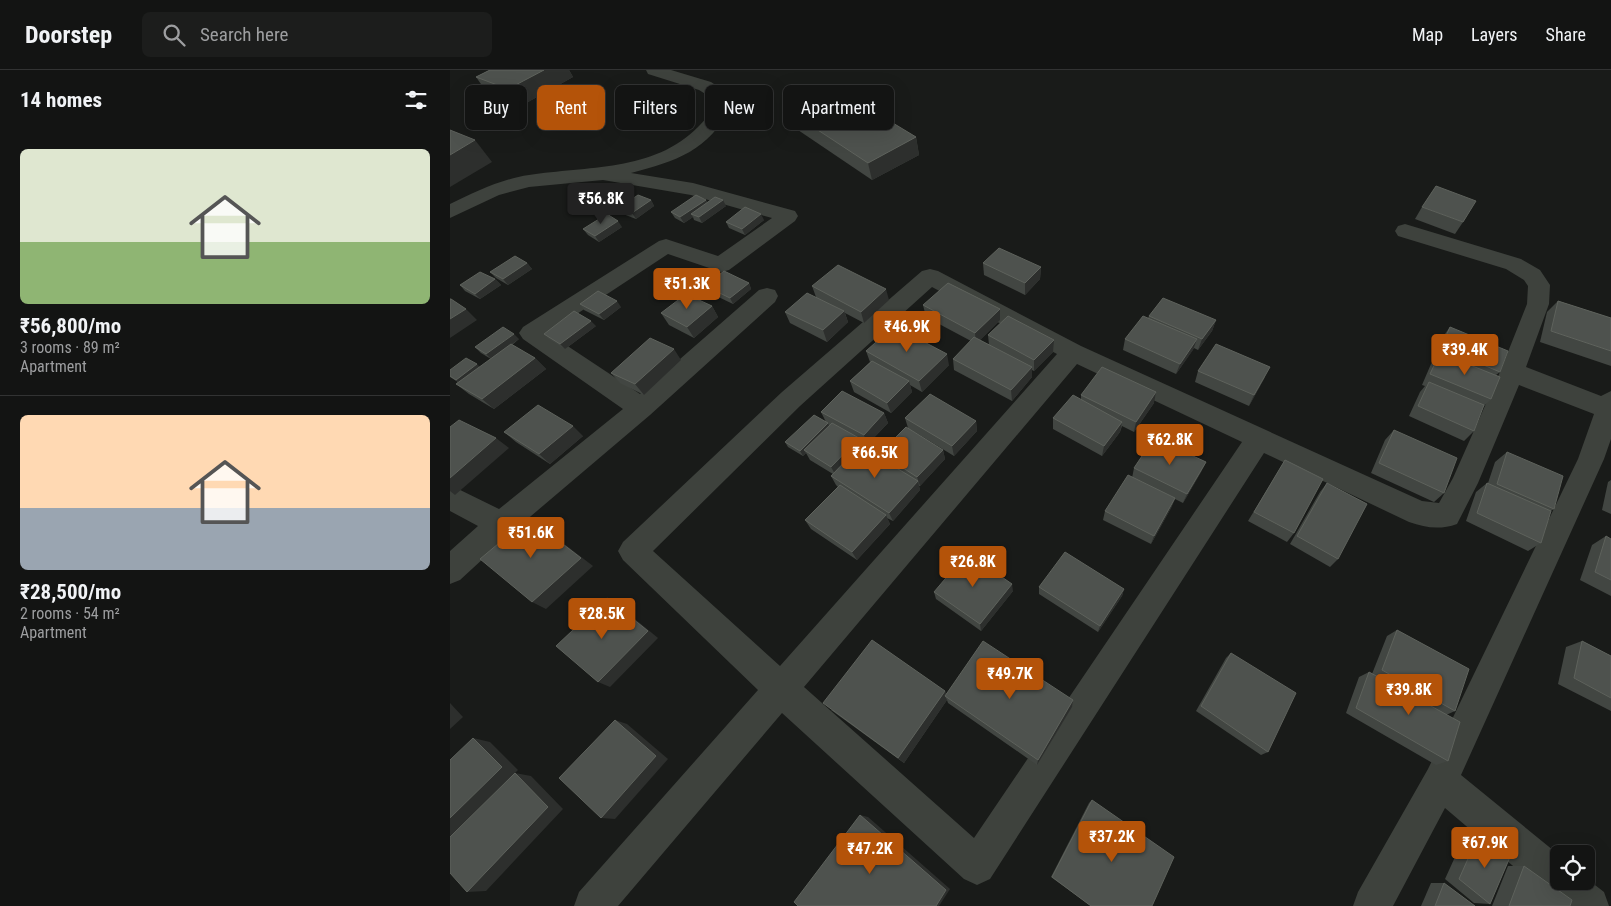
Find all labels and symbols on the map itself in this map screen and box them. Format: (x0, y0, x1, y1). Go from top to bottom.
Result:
pin: ₹56.8K (560, 182, 642, 225)
pin: ₹51.3K (646, 268, 728, 310)
pin: ₹46.9K (866, 310, 948, 353)
pin: ₹39.4K (1424, 334, 1506, 376)
pin: ₹62.8K (1129, 424, 1211, 466)
pin: ₹66.5K (834, 436, 916, 479)
pin: ₹51.6K (490, 516, 572, 559)
pin: ₹26.8K (932, 546, 1014, 588)
pin: ₹28.5K (561, 598, 643, 640)
pin: ₹49.7K (969, 658, 1051, 700)
pin: ₹39.8K (1368, 674, 1450, 716)
pin: ₹37.2K (1071, 820, 1153, 863)
pin: ₹67.9K (1444, 826, 1526, 869)
pin: ₹47.2K (829, 832, 911, 875)

